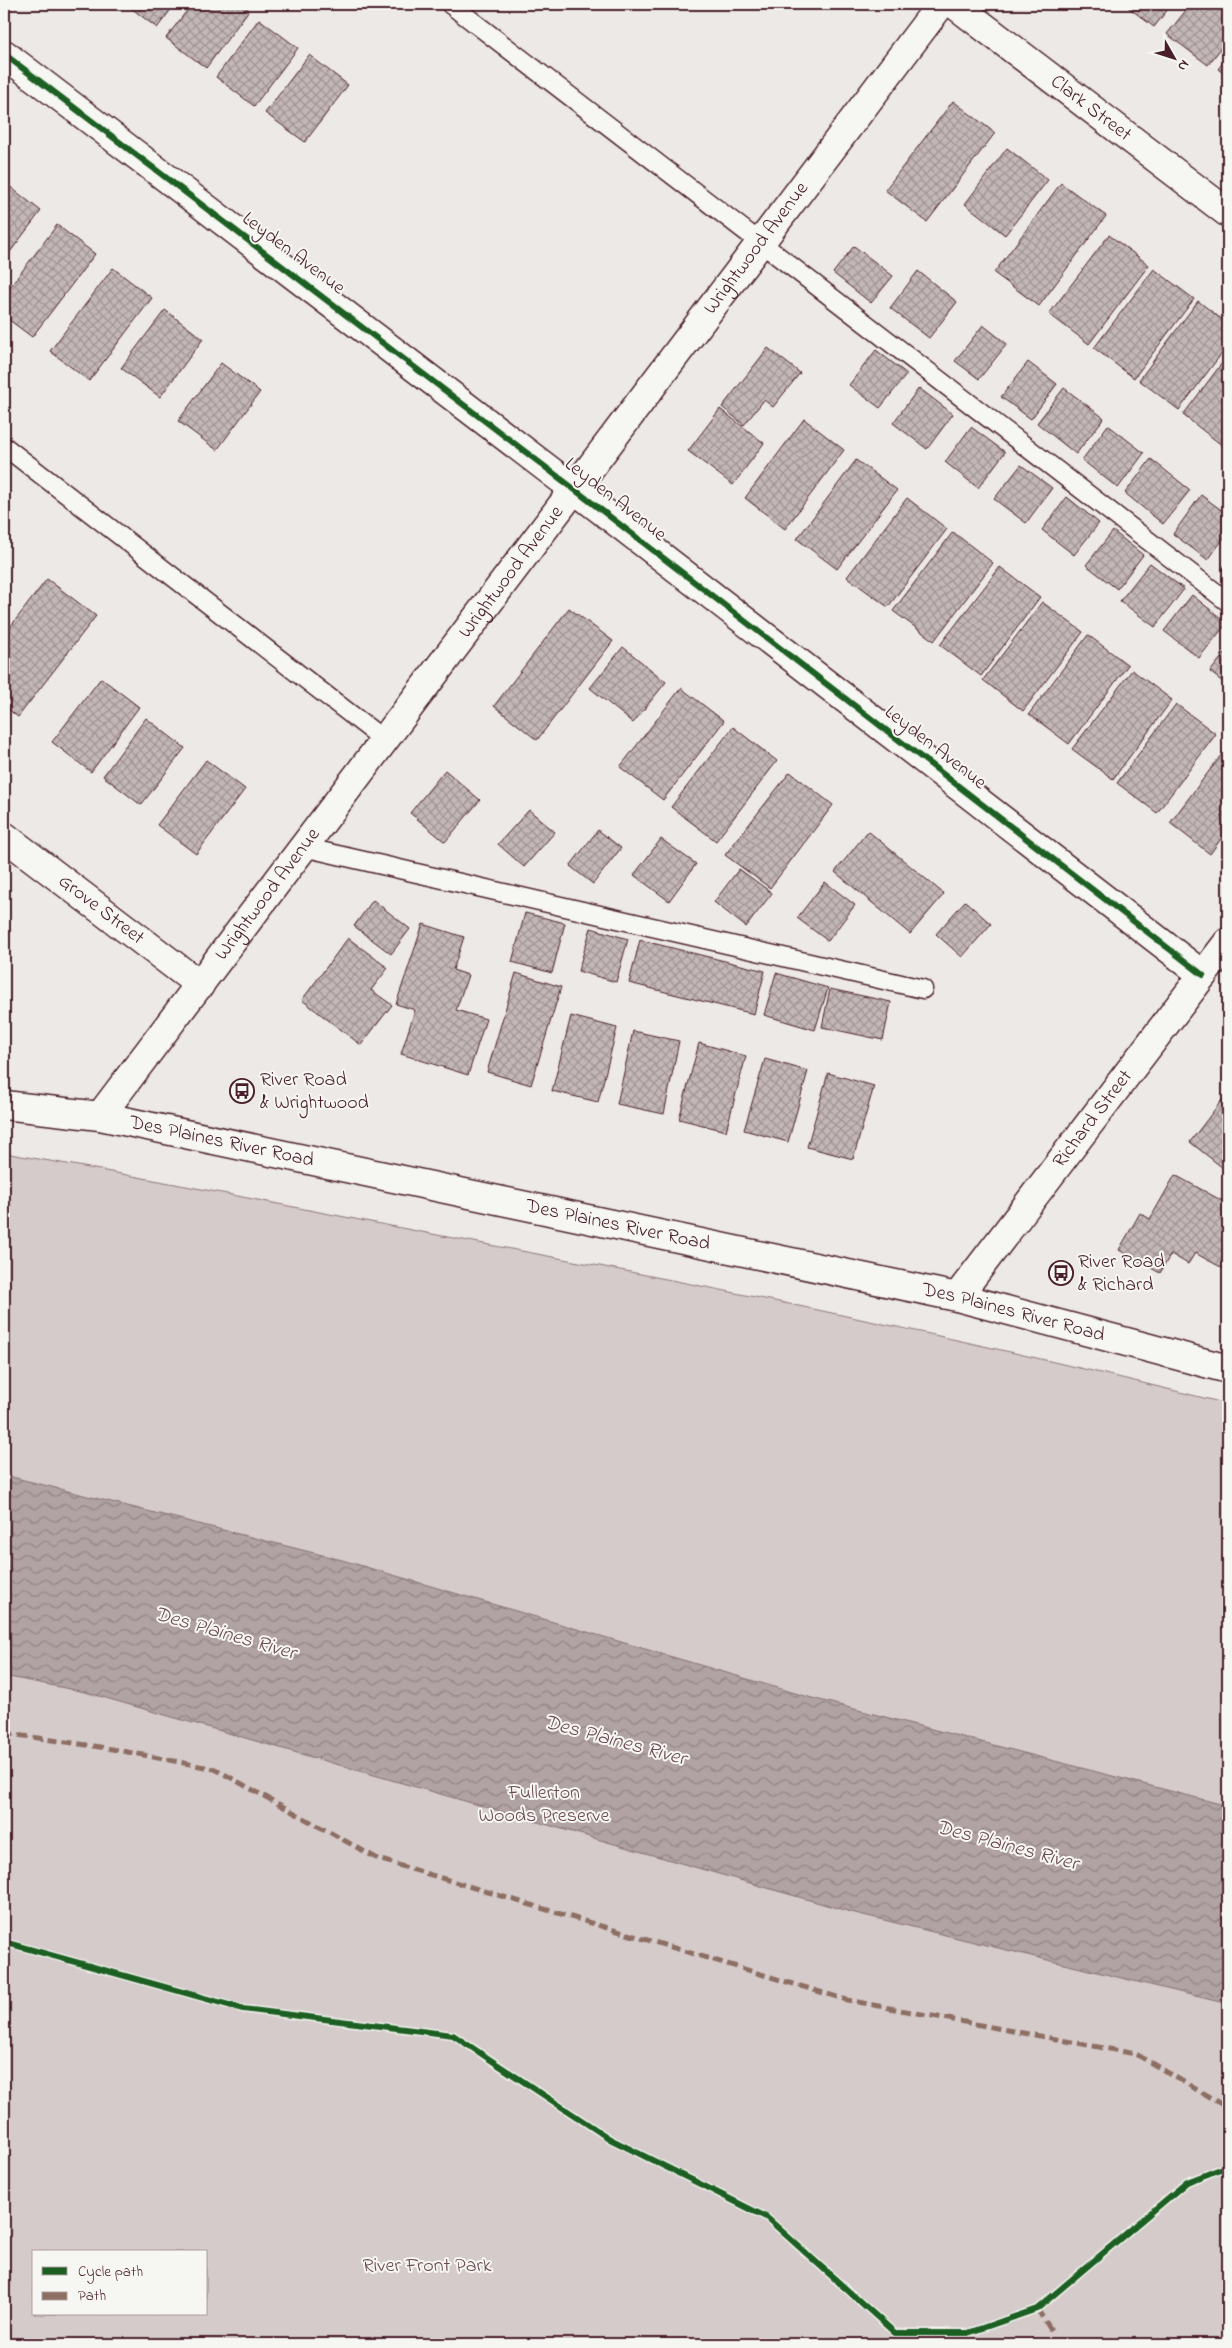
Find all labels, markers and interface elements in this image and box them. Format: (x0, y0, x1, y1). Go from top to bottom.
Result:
north arrow (1150, 32, 1200, 82)
text: N (1172, 55, 1194, 76)
street label: Clark Street (1044, 68, 1138, 149)
street label: Wrightwood Avenue (697, 176, 816, 321)
street label: Leyden Avenue (235, 205, 351, 303)
street label: Leyden Avenue (558, 451, 672, 549)
street label: Wrightwood Avenue (452, 500, 571, 644)
street label: Leyden Avenue (878, 699, 992, 797)
street label: Wrightwood Avenue (208, 822, 327, 967)
street label: Grove Street (52, 867, 151, 952)
street label: Richard Street (1046, 1064, 1140, 1174)
place label: River Road & Wrightwood (260, 1066, 369, 1119)
bus stop icon: River Road & Wrightwood (229, 1078, 255, 1104)
street label: Des Plaines River Road (126, 1108, 317, 1175)
street label: Des Plaines River Road (522, 1192, 713, 1259)
place label: River Road & Richard (1078, 1248, 1165, 1300)
bus stop icon: River Road & Richard (1048, 1260, 1074, 1286)
street label: Des Plaines River Road (918, 1275, 1108, 1350)
water label: Des Plaines River (151, 1599, 302, 1669)
water label: Des Plaines River (541, 1708, 692, 1775)
park label: Fullerton Woods Preserve (479, 1779, 609, 1831)
water label: Des Plaines River (933, 1813, 1084, 1880)
legend (32, 2250, 208, 2316)
park label: River Front Park (363, 2252, 492, 2281)
text: Cycle path (78, 2261, 143, 2284)
text: Path (78, 2285, 106, 2307)

